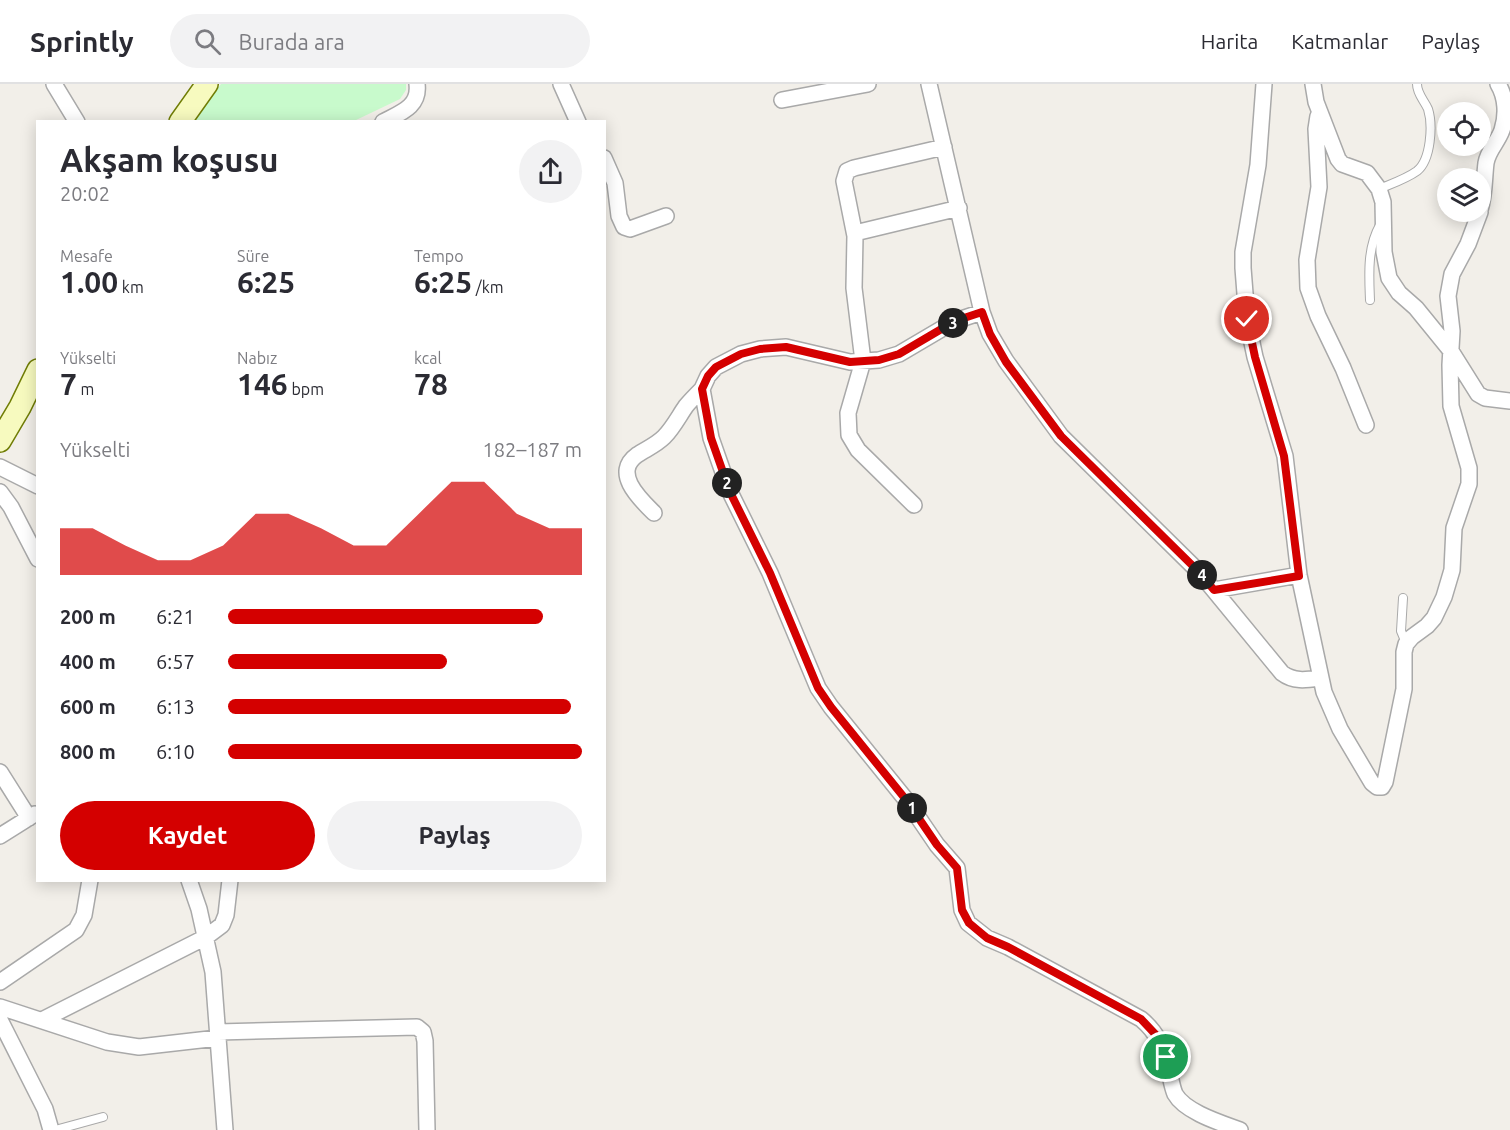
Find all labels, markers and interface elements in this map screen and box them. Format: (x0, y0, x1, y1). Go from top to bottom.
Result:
search box (170, 14, 590, 68)
icon: search (191, 25, 224, 58)
text: Sprintly (30, 26, 134, 57)
text: Burada ara (239, 29, 345, 54)
text: Harita (1201, 29, 1258, 53)
text: Katmanlar (1291, 29, 1388, 53)
text: Paylaş (1421, 29, 1480, 53)
map controls (1437, 102, 1491, 222)
button: locate (1437, 102, 1491, 156)
button: share (519, 140, 582, 203)
text: Akşam koşusu (60, 141, 279, 178)
button: layers (1437, 168, 1491, 222)
text: 20:02 (60, 182, 110, 205)
text: Mesafe (60, 247, 113, 265)
text: Süre (237, 247, 269, 265)
text: Tempo (414, 247, 464, 265)
text: 1.00 (60, 265, 118, 299)
text: 6:25 (237, 265, 295, 299)
text: 6:25 (414, 265, 472, 299)
text: km (118, 278, 144, 296)
text: /km (472, 278, 504, 296)
pin (1221, 293, 1272, 344)
icon: check (1230, 302, 1263, 335)
pin: 3 (938, 308, 968, 338)
text: 3 (948, 314, 958, 332)
text: Yükselti (60, 349, 116, 367)
text: Nabız (237, 349, 277, 367)
text: kcal (414, 349, 442, 367)
text: 7 (60, 367, 77, 401)
text: 146 (237, 367, 288, 401)
text: 78 (414, 367, 448, 401)
text: m (77, 380, 94, 398)
text: bpm (288, 380, 324, 398)
text: Yükselti (60, 438, 130, 461)
text: 182–187 m (483, 438, 582, 461)
pin: 2 (712, 468, 742, 498)
text: 2 (722, 474, 732, 492)
pin: 4 (1187, 560, 1217, 590)
text: 4 (1197, 566, 1207, 584)
text: 200 m (60, 605, 116, 628)
text: 6:21 (156, 605, 195, 628)
text: 400 m (60, 650, 116, 673)
text: 6:57 (156, 650, 195, 673)
text: 600 m (60, 695, 116, 718)
text: 6:13 (156, 695, 195, 718)
text: 800 m (60, 740, 116, 763)
text: 6:10 (156, 740, 195, 763)
pin: 1 (897, 793, 927, 823)
text: 1 (907, 799, 917, 817)
button: Kaydet (60, 801, 315, 870)
button: Paylaş (327, 801, 582, 870)
pin (1140, 1031, 1191, 1082)
icon: arrive (1149, 1040, 1182, 1073)

